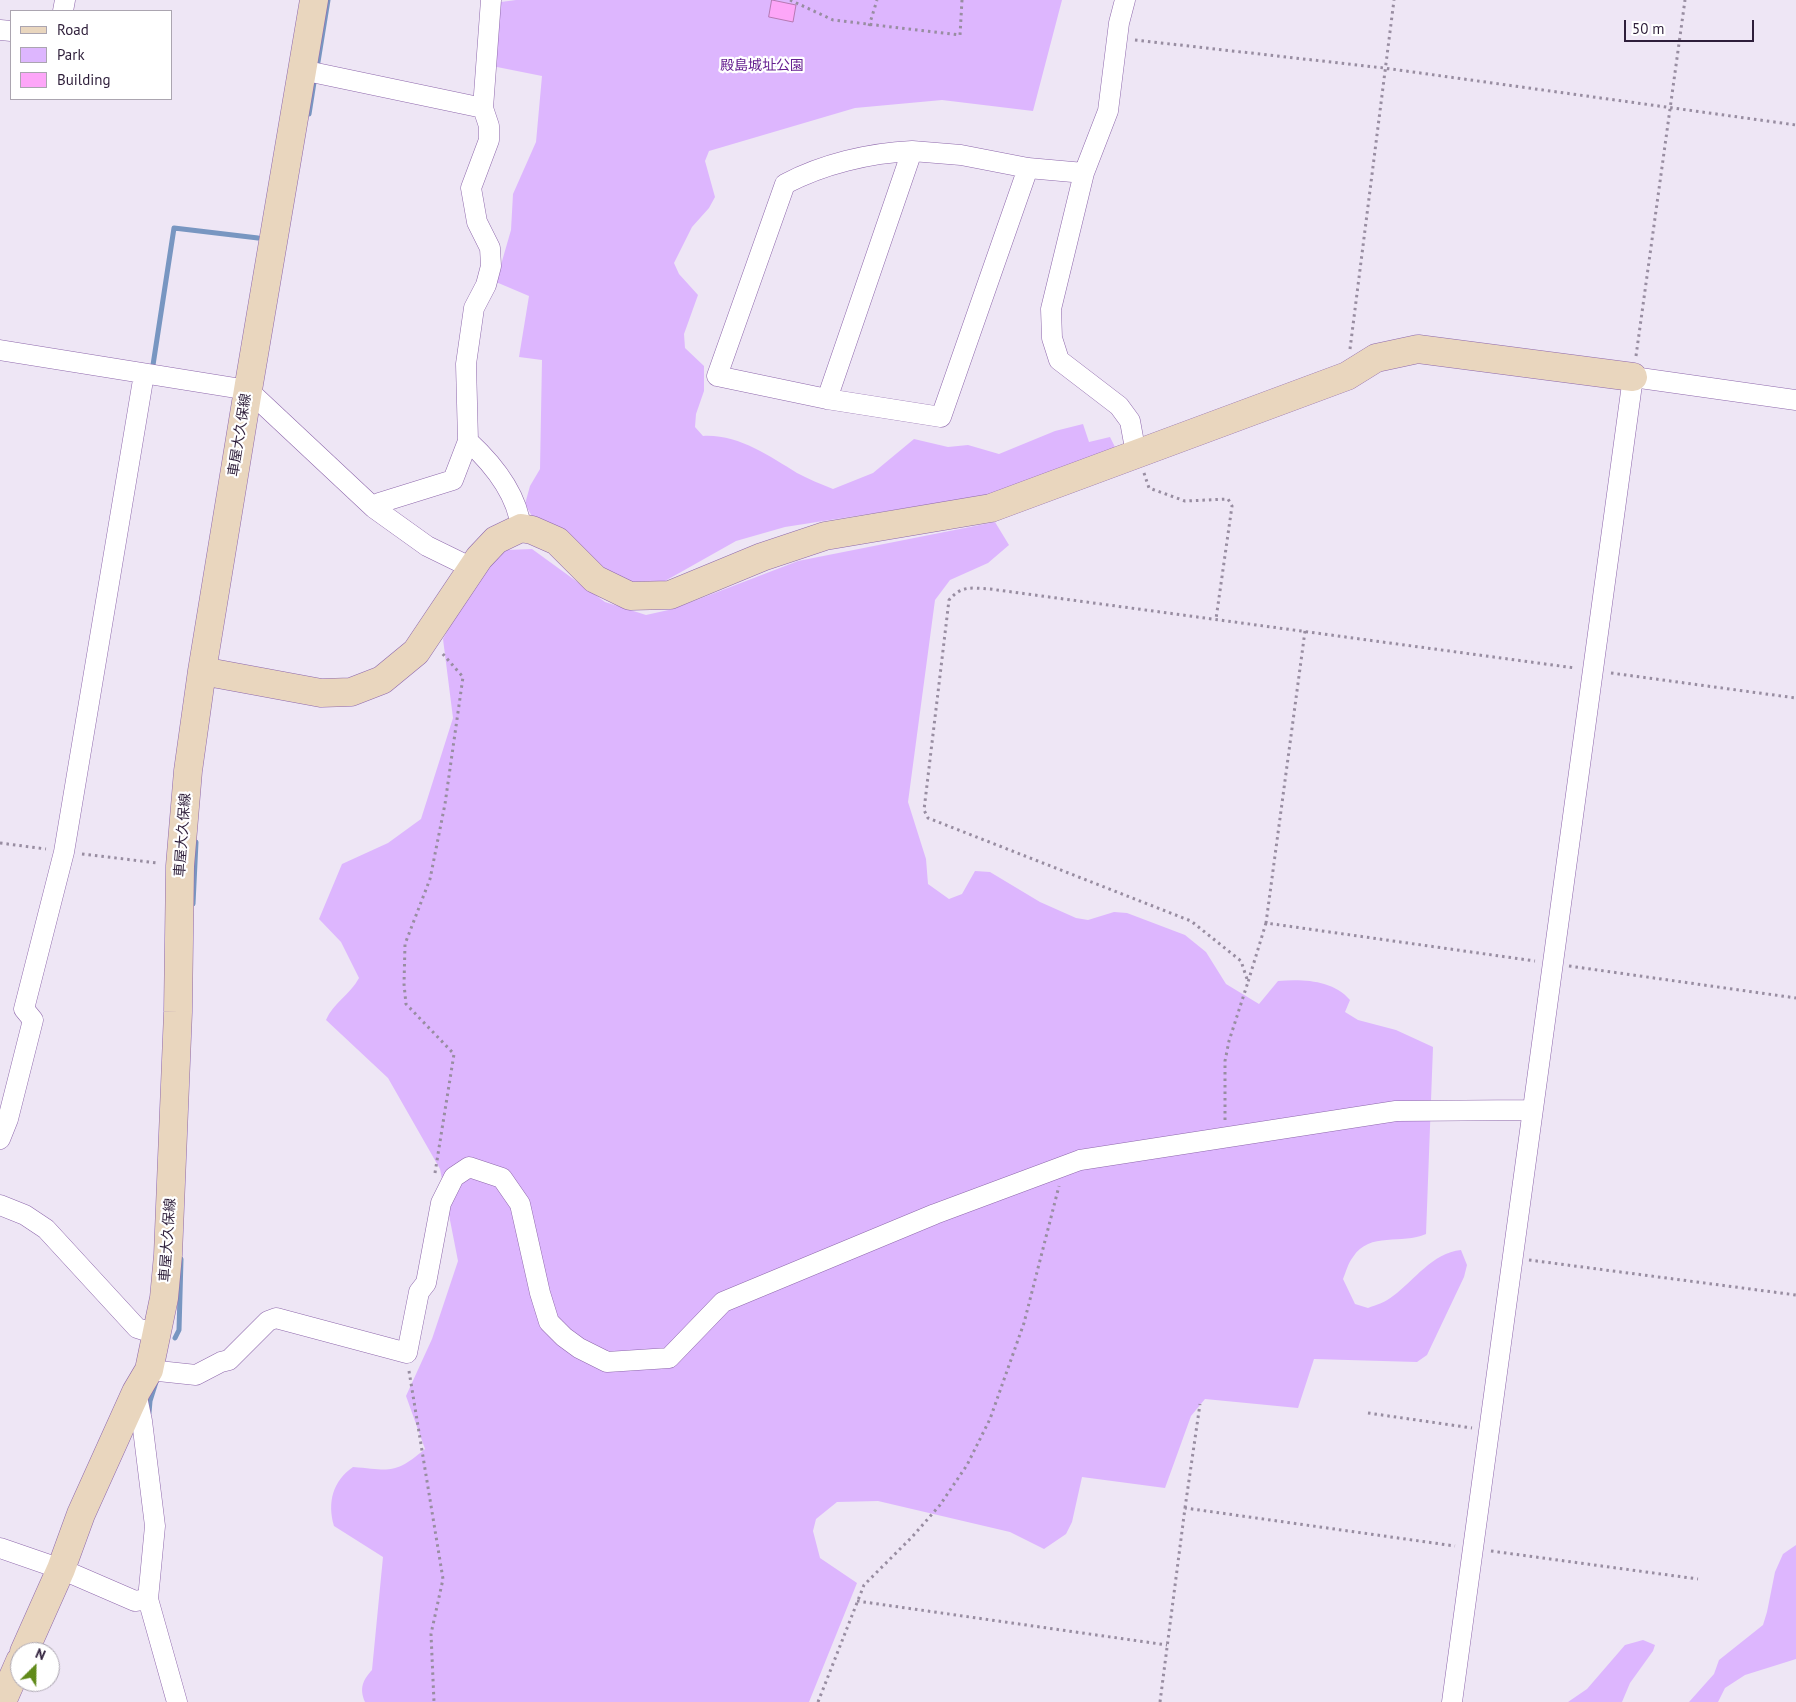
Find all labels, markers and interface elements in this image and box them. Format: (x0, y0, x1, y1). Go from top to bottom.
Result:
legend (10, 10, 172, 100)
scale bar (1626, 10, 1756, 42)
text: 50 m (1632, 19, 1665, 38)
text: Road (57, 20, 89, 39)
text: Park (57, 45, 85, 64)
park label: 殿島城址公園 (720, 58, 804, 74)
text: Building (57, 70, 111, 89)
street label: 車屋大久保線 (225, 392, 255, 478)
street label: 車屋大久保線 (172, 793, 194, 877)
street label: 車屋大久保線 (157, 1198, 179, 1282)
north arrow (10, 1642, 60, 1692)
text: N (33, 1644, 48, 1664)

